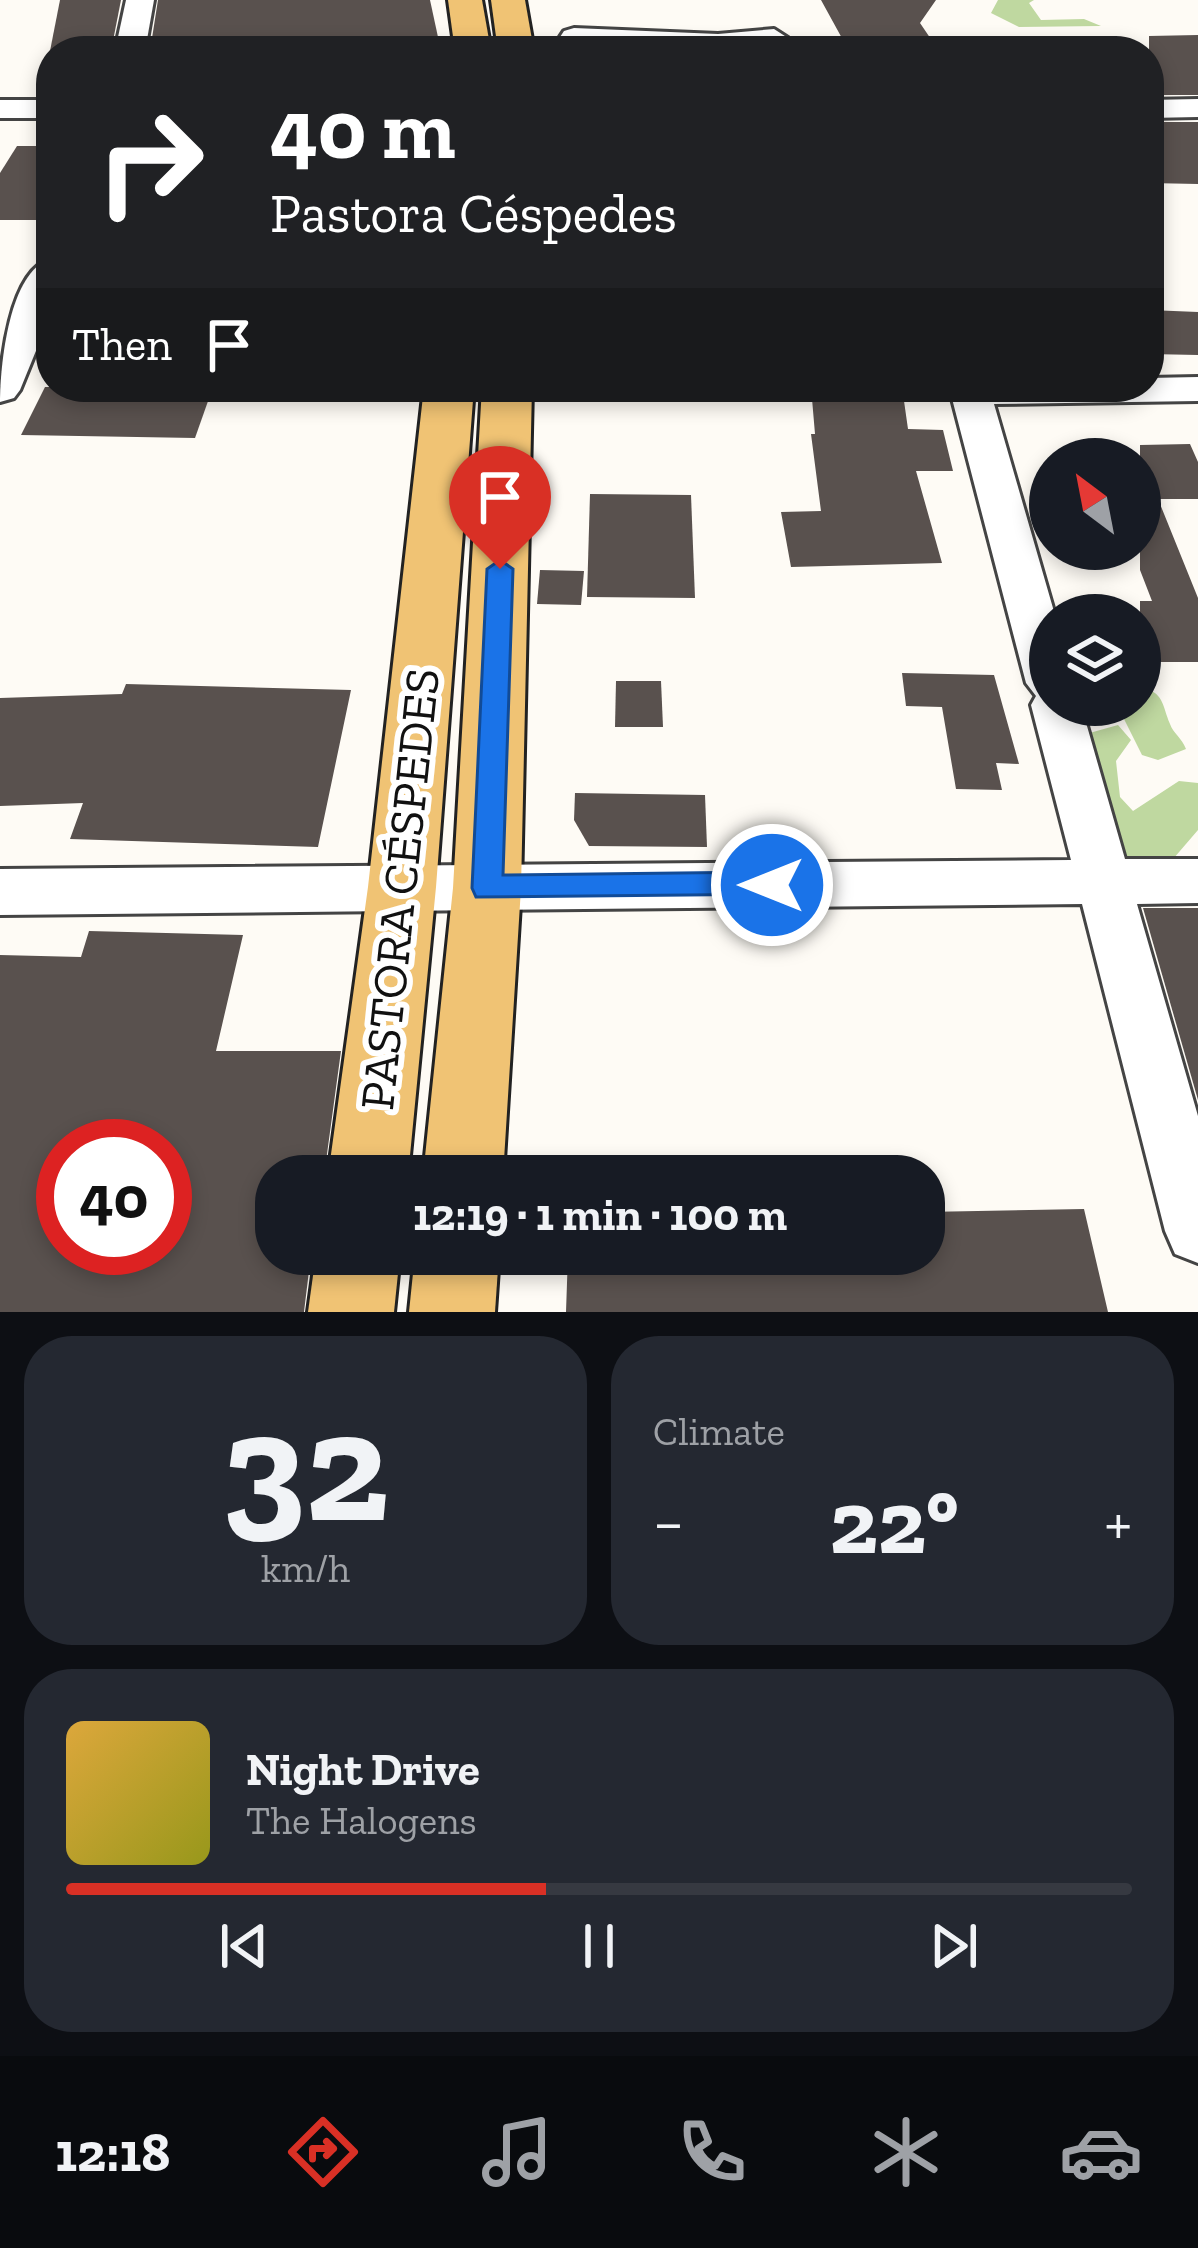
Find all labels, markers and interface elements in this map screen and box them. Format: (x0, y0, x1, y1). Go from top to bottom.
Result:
text: 40 m (270, 79, 456, 180)
icon: right (72, 84, 228, 240)
text: Pastora Céspedes (270, 181, 677, 246)
icon: arrive (196, 312, 262, 378)
text: Then (72, 318, 172, 372)
north arrow (1029, 438, 1161, 570)
map controls (1029, 438, 1161, 726)
pin (449, 446, 551, 569)
icon: arrive (467, 464, 533, 530)
button: layers (1029, 594, 1161, 726)
street label: PASTORA CÉSPEDES (348, 666, 451, 1112)
position arrow (709, 822, 835, 948)
speed limit sign: 40 (36, 1119, 192, 1275)
text: 12:19 · 1 min · 100 m (413, 1188, 787, 1242)
text: 32 (222, 1373, 389, 1560)
text: Climate (653, 1408, 785, 1455)
text: 22° (829, 1468, 959, 1576)
text: − (653, 1483, 684, 1562)
text: + (1104, 1483, 1132, 1562)
text: km/h (261, 1545, 350, 1592)
text: Night Drive (246, 1743, 480, 1797)
text: The Halogens (246, 1797, 477, 1844)
icon: previous (211, 1913, 277, 1979)
icon: pause (566, 1913, 632, 1979)
icon: next (921, 1913, 987, 1979)
icon: directions (281, 2110, 365, 2194)
icon: music (475, 2110, 559, 2194)
icon: phone (670, 2110, 754, 2194)
icon: climate (864, 2110, 948, 2194)
icon: car (1059, 2110, 1143, 2194)
text: 12:18 (55, 2120, 170, 2185)

